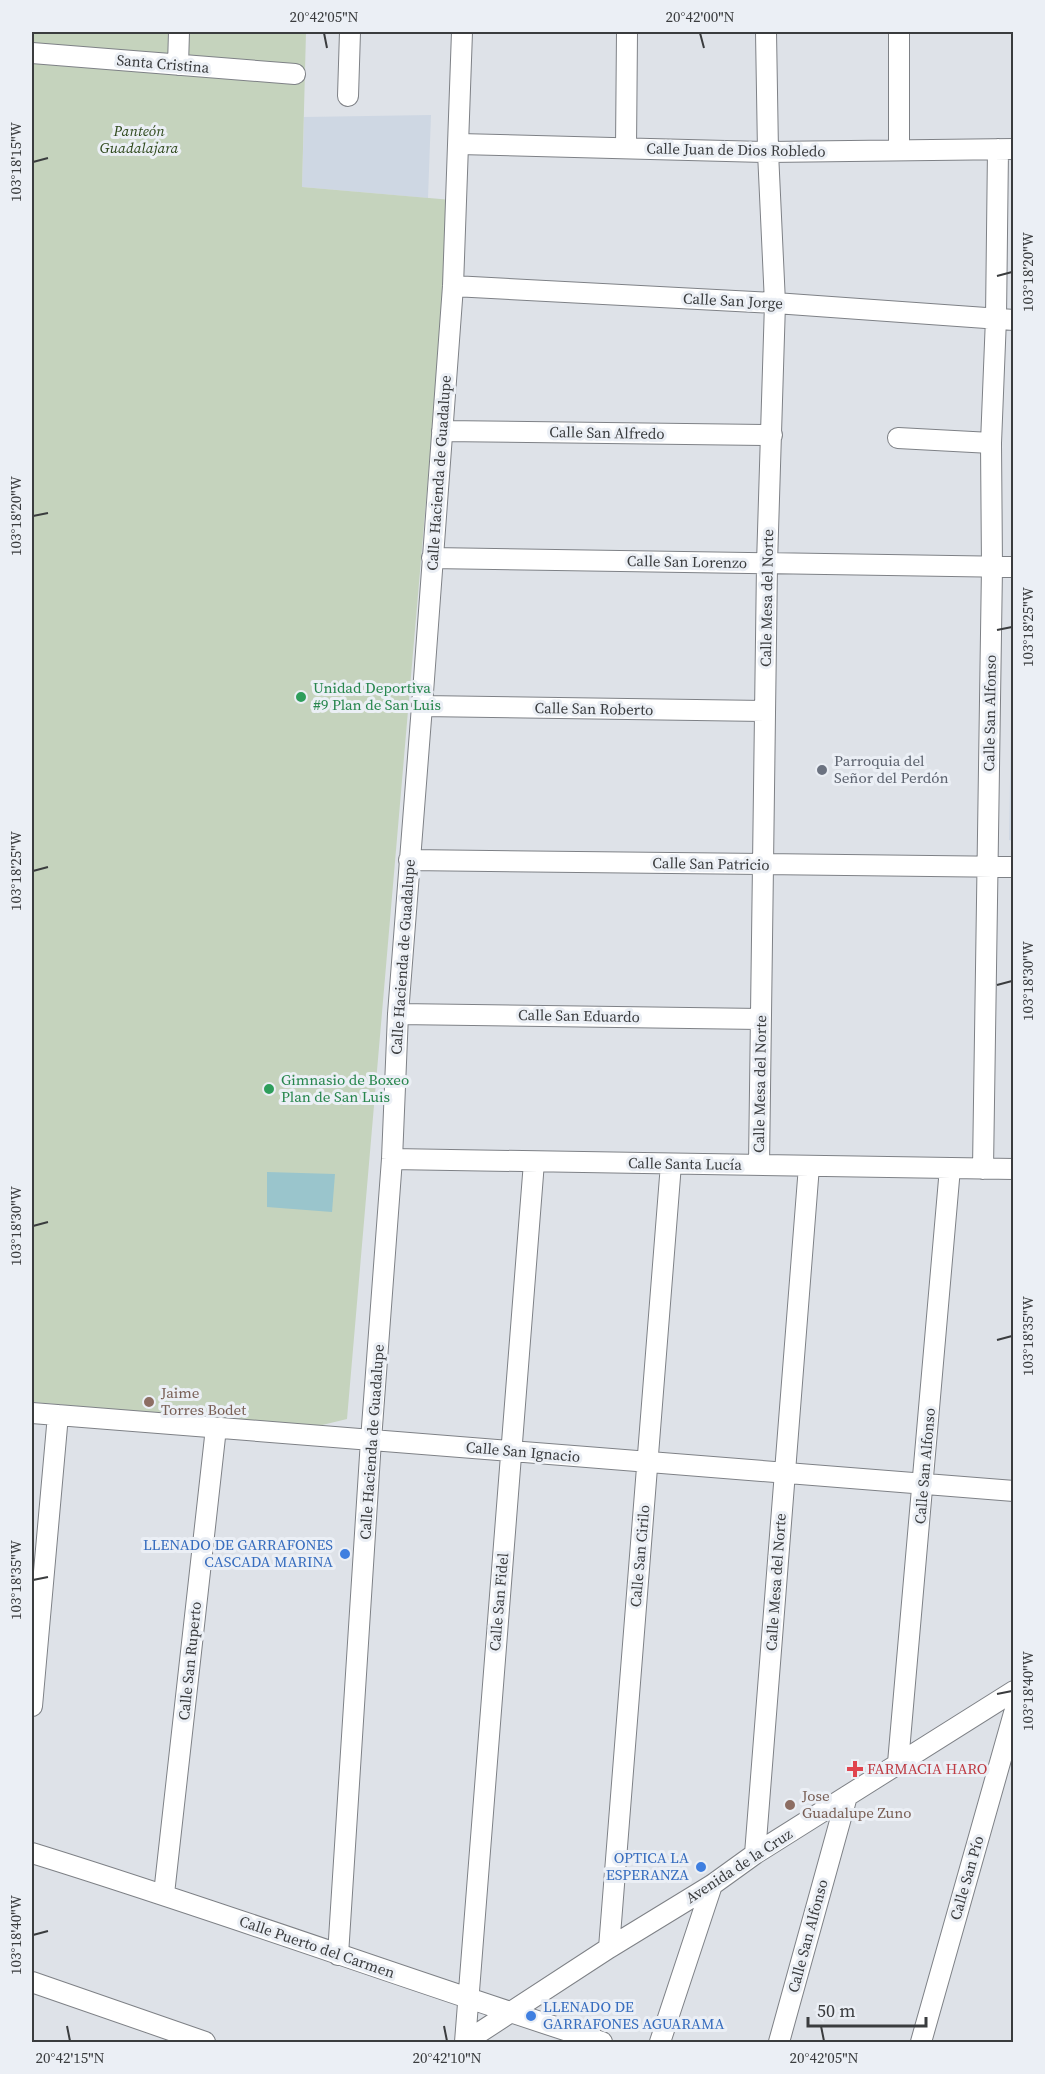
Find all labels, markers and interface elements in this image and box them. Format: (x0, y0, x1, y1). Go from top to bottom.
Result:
text: 20°42'05"N (289, 6, 359, 27)
text: 20°42'00"N (665, 6, 735, 27)
street label: Santa Cristina (116, 49, 211, 78)
park label: Panteón Guadalajara (100, 120, 178, 158)
text: 103°18'15"W (5, 121, 26, 202)
street label: Calle Juan de Dios Robledo (646, 137, 826, 162)
text: 103°18'20"W (1017, 231, 1038, 312)
street label: Calle San Jorge (683, 287, 784, 314)
street label: Calle Hacienda de Guadalupe (421, 374, 456, 571)
street label: Calle San Alfredo (549, 421, 665, 444)
text: 103°18'20"W (5, 475, 26, 556)
street label: Calle Mesa del Norte (755, 529, 778, 667)
street label: Calle San Lorenzo (627, 550, 747, 573)
text: 103°18'25"W (1017, 586, 1038, 667)
street label: Calle San Alfonso (978, 655, 1001, 771)
place label: Unidad Deportiva #9 Plan de San Luis (313, 677, 441, 715)
marker: Unidad Deportiva #9 Plan de San Luis (294, 690, 308, 704)
street label: Calle San Roberto (534, 697, 654, 720)
place label: Parroquia del Señor del Perdón (834, 750, 949, 788)
marker: Parroquia del Señor del Perdón (815, 763, 829, 777)
text: 103°18'25"W (5, 830, 26, 911)
street label: Calle San Patricio (652, 852, 770, 875)
street label: Calle Hacienda de Guadalupe (385, 858, 420, 1055)
text: 103°18'30"W (1017, 940, 1038, 1021)
street label: Calle San Eduardo (518, 1004, 640, 1027)
street label: Calle Mesa del Norte (748, 1015, 771, 1153)
place label: Gimnasio de Boxeo Plan de San Luis (281, 1069, 409, 1107)
marker: Gimnasio de Boxeo Plan de San Luis (262, 1082, 276, 1096)
street label: Calle Santa Lucía (628, 1152, 743, 1175)
text: 103°18'30"W (5, 1185, 26, 1266)
text: 103°18'35"W (1017, 1295, 1038, 1376)
street label: Calle Hacienda de Guadalupe (354, 1343, 389, 1540)
place label: Jaime Torres Bodet (160, 1382, 246, 1420)
marker: Jaime Torres Bodet (142, 1395, 156, 1409)
street label: Calle San Alfonso (909, 1407, 940, 1525)
street label: Calle San Ignacio (465, 1436, 581, 1467)
street label: Calle San Cirilo (625, 1504, 654, 1608)
street label: Calle Mesa del Norte (760, 1512, 791, 1651)
place label: LLENADO DE GARRAFONES CASCADA MARINA (143, 1534, 333, 1572)
text: 103°18'35"W (5, 1539, 26, 1620)
marker: LLENADO DE GARRAFONES CASCADA MARINA (338, 1547, 352, 1561)
street label: Calle San Fidel (484, 1551, 513, 1652)
street label: Calle San Ruperto (173, 1601, 206, 1721)
text: 103°18'40"W (1017, 1650, 1038, 1731)
place label: FARMACIA HARO (867, 1758, 987, 1779)
marker: FARMACIA HARO (848, 1762, 862, 1776)
place label: Jose Guadalupe Zuno (801, 1785, 912, 1823)
marker: Jose Guadalupe Zuno (783, 1798, 797, 1812)
street label: Avenida de la Cruz (681, 1823, 796, 1908)
street label: Calle San Pío (944, 1833, 989, 1922)
place label: OPTICA LA ESPERANZA (606, 1847, 689, 1885)
marker: OPTICA LA ESPERANZA (694, 1860, 708, 1874)
street label: Calle San Alfonso (782, 1877, 833, 1995)
text: 103°18'40"W (5, 1894, 26, 1975)
street label: Calle Puerto del Carmen (237, 1910, 398, 1983)
scale bar (808, 1990, 926, 2028)
place label: LLENADO DE GARRAFONES AGUARAMA (543, 1996, 724, 2034)
text: 50 m (817, 1998, 855, 2023)
marker: LLENADO DE GARRAFONES AGUARAMA (524, 2009, 538, 2023)
text: 20°42'15"N (35, 2047, 105, 2068)
text: 20°42'10"N (412, 2047, 482, 2068)
text: 20°42'05"N (789, 2047, 859, 2068)

